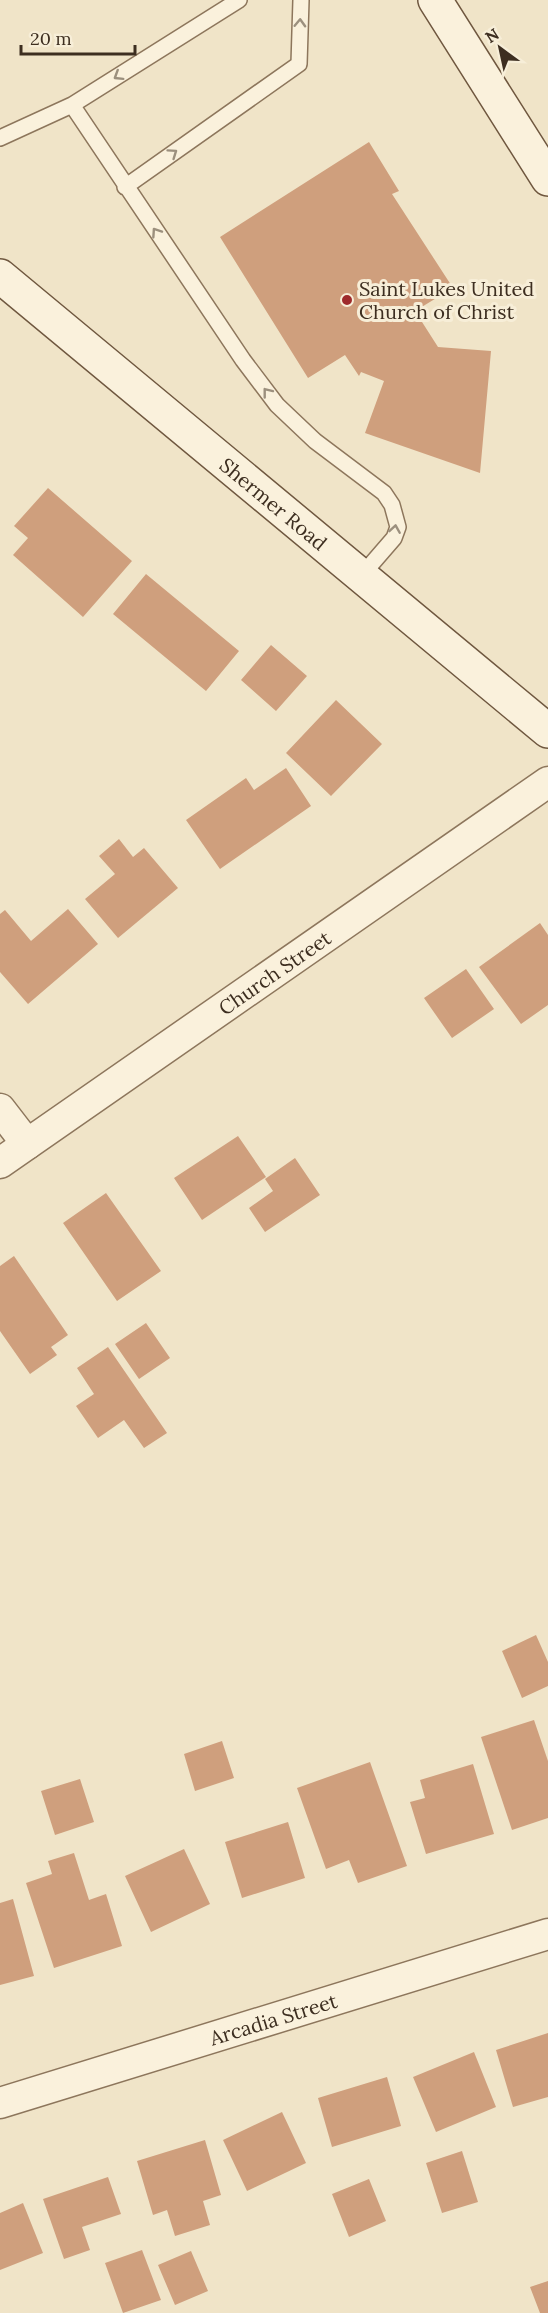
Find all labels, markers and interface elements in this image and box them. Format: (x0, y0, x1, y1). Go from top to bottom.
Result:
scale bar (21, 18, 135, 56)
north arrow (470, 18, 530, 78)
one-way arrow (294, 19, 307, 28)
text: N (481, 24, 502, 47)
text: 20 m (30, 27, 72, 50)
one-way arrow (114, 69, 125, 80)
one-way arrow (166, 149, 177, 160)
one-way arrow (152, 228, 163, 239)
place label: Saint Lukes United Church of Christ (359, 276, 534, 324)
marker: Saint Lukes United Church of Christ (340, 293, 354, 307)
one-way arrow (264, 387, 275, 398)
street label: Shermer Road (215, 452, 333, 555)
one-way arrow (388, 524, 400, 534)
street label: Church Street (213, 925, 335, 1020)
street label: Arcadia Street (206, 1987, 340, 2050)

